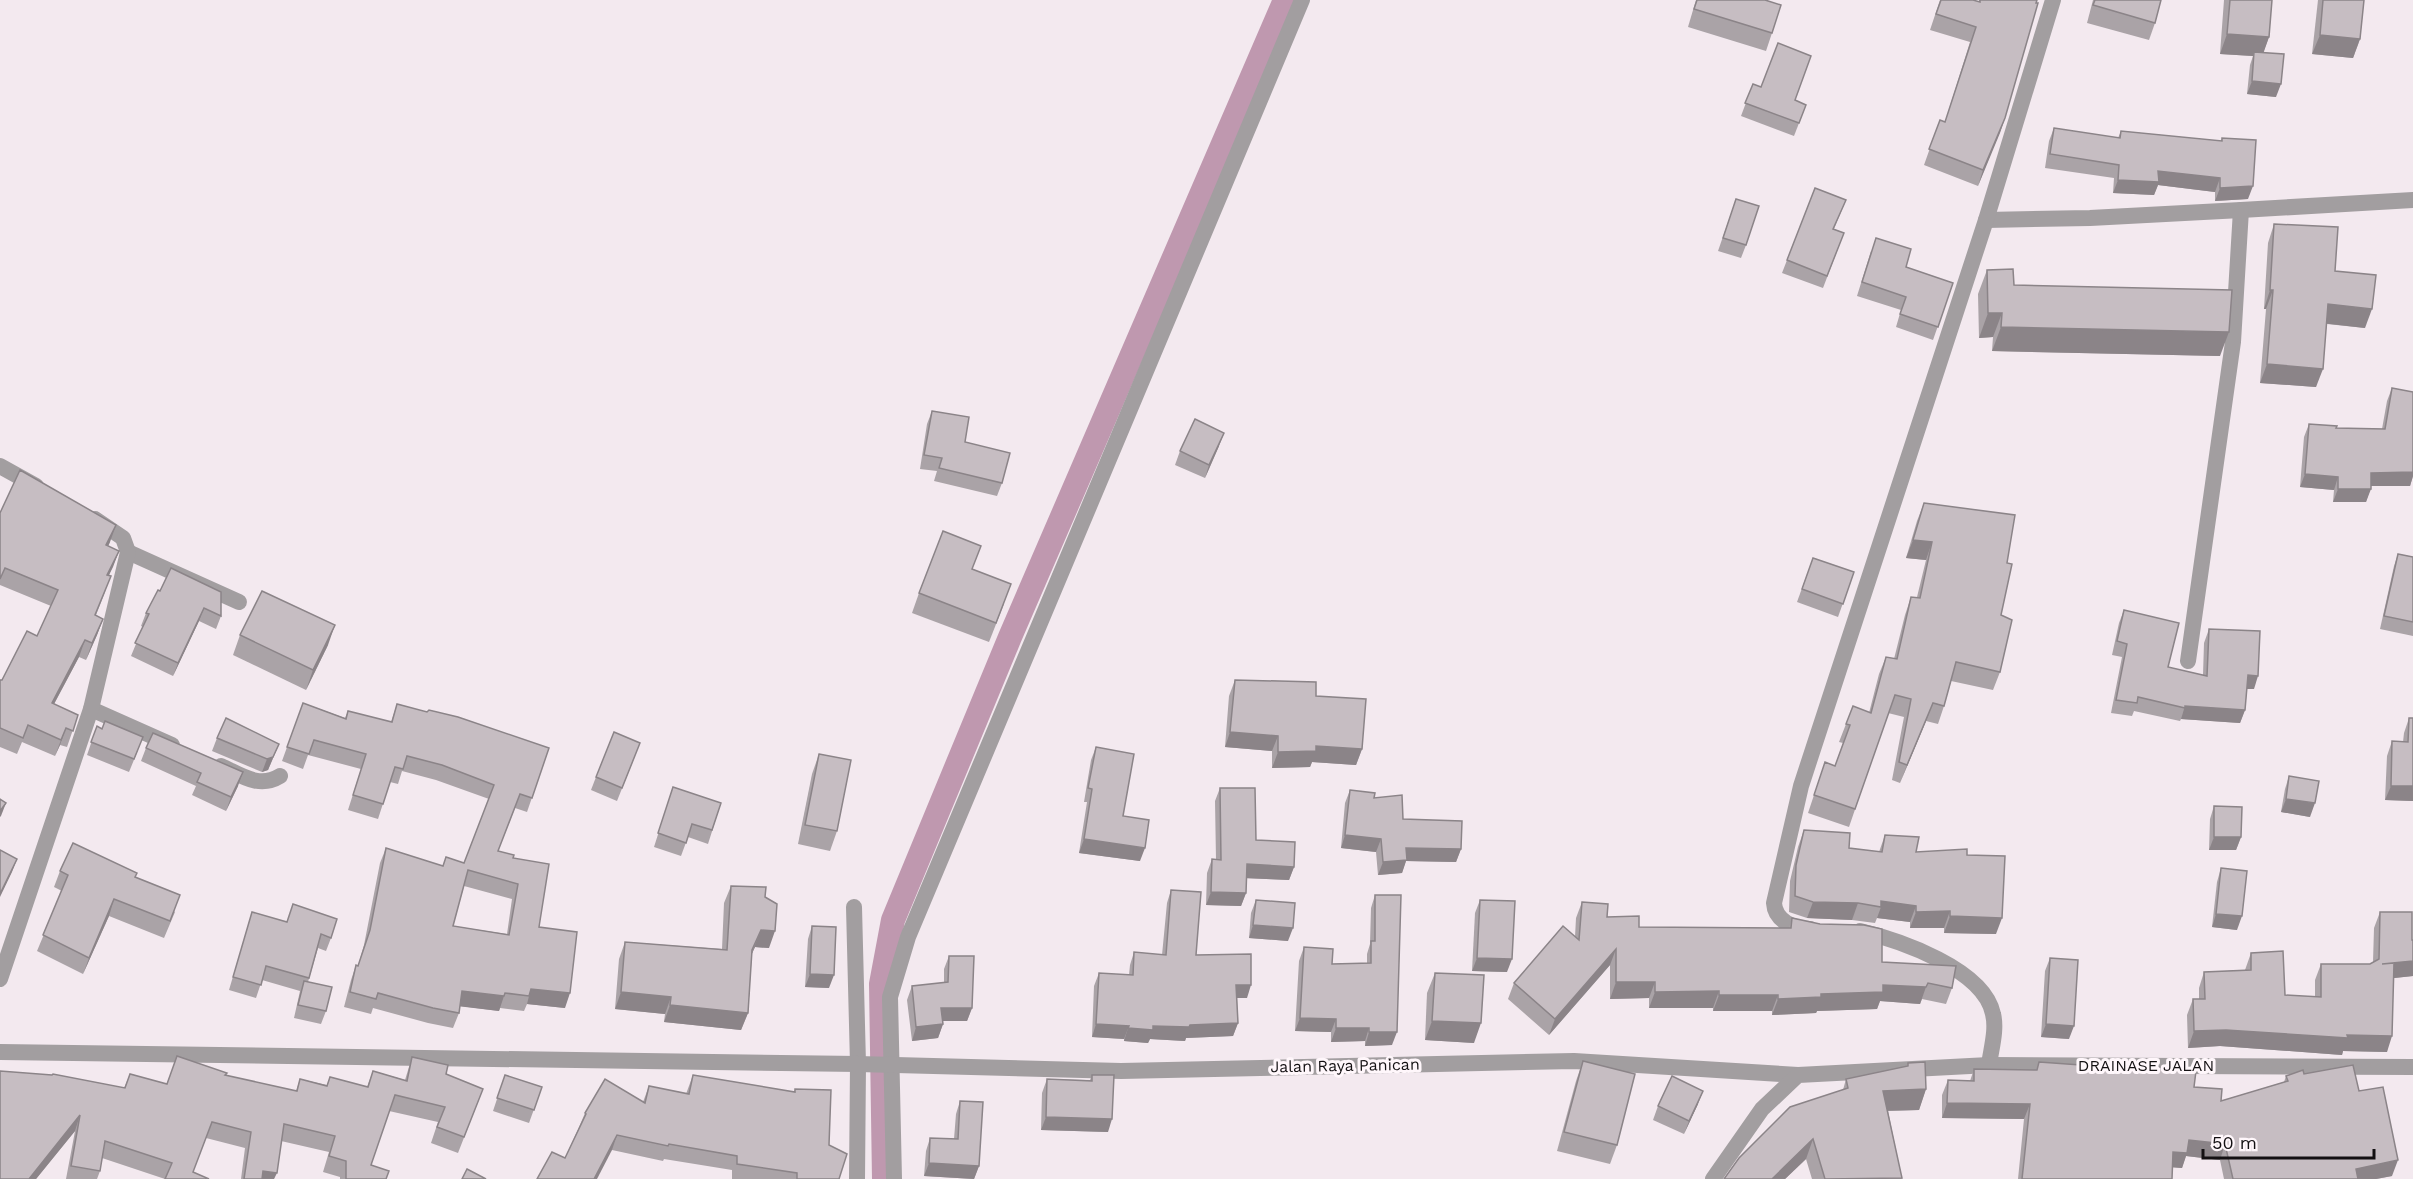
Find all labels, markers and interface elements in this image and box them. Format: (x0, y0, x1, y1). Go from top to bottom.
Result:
street label: Jalan Raya Panican (1270, 1055, 1420, 1076)
street label: DRAINASE JALAN (2078, 1056, 2214, 1075)
scale bar (2203, 1122, 2374, 1160)
text: 50 m (2212, 1132, 2257, 1153)

